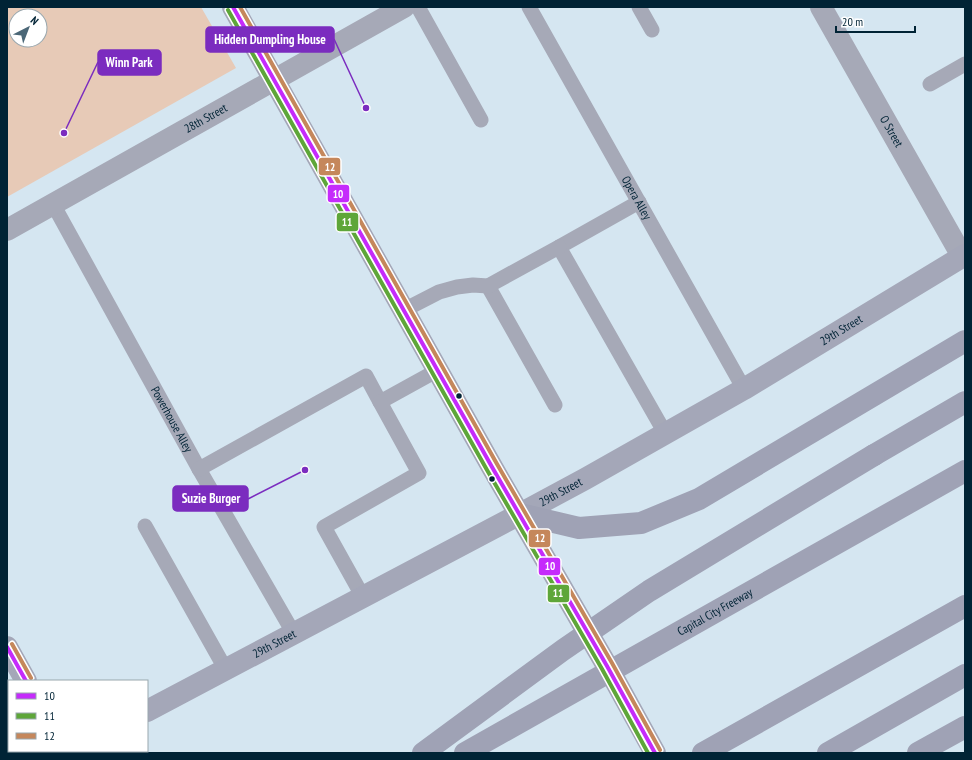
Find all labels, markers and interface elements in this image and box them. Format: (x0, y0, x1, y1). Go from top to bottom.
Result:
north arrow (8, 8, 48, 48)
scale bar (836, 8, 915, 34)
text: N (28, 13, 42, 28)
text: 20 m (842, 14, 863, 29)
callout: Hidden Dumpling House (206, 27, 334, 52)
text: Hidden Dumpling House (214, 31, 326, 48)
callout: Winn Park (98, 50, 161, 75)
text: Winn Park (104, 54, 153, 71)
street label: 28th Street (181, 100, 230, 136)
street label: O Street (877, 113, 907, 150)
line badge: 12 (318, 157, 341, 176)
text: 12 (325, 160, 335, 174)
street label: Opera Alley (619, 173, 655, 222)
line badge: 10 (327, 184, 350, 203)
text: 10 (333, 187, 343, 201)
line badge: 11 (336, 212, 359, 232)
text: 11 (342, 215, 352, 229)
street label: 29th Street (817, 311, 865, 348)
street label: Powerhouse Alley (148, 384, 197, 455)
unlabelled marker (454, 391, 464, 401)
unlabelled marker (487, 474, 497, 484)
street label: 29th Street (536, 474, 585, 509)
callout: Suzie Burger (173, 486, 248, 511)
text: Suzie Burger (182, 490, 241, 507)
line badge: 12 (528, 529, 551, 548)
text: 12 (535, 531, 545, 545)
line badge: 10 (538, 557, 561, 576)
text: 10 (545, 559, 555, 573)
line badge: 11 (547, 584, 570, 603)
street label: Capital City Freeway (674, 584, 755, 639)
text: 11 (553, 586, 563, 600)
street label: 29th Street (250, 625, 299, 661)
legend (8, 680, 148, 752)
text: 10 (44, 688, 55, 703)
text: 11 (44, 708, 55, 723)
text: 12 (44, 728, 55, 743)

